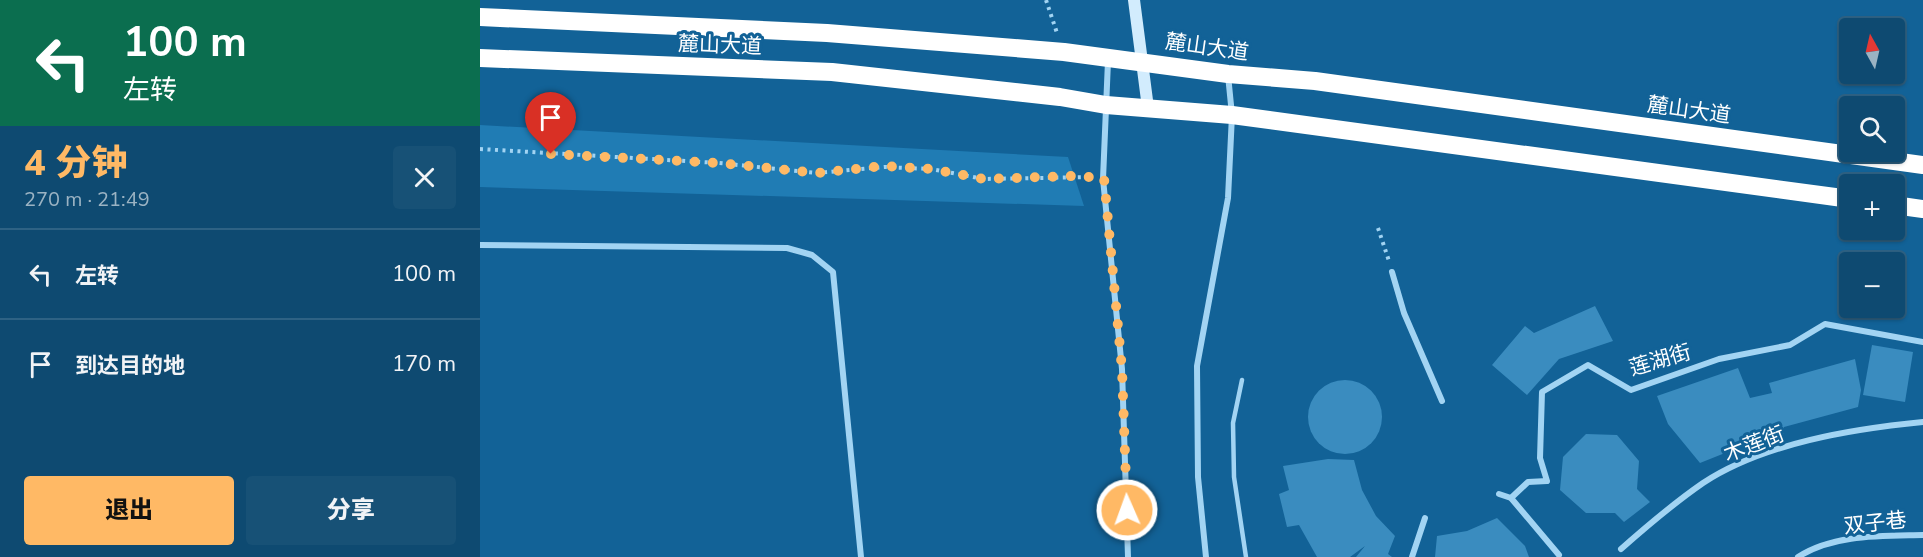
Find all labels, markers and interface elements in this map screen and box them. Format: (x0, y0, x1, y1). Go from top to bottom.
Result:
text: 100 m (123, 14, 247, 71)
north arrow (1839, 18, 1905, 84)
map controls (1839, 18, 1905, 318)
icon: left (24, 24, 102, 102)
street label: 麓山大道 (1163, 27, 1251, 67)
street label: 麓山大道 (678, 30, 762, 60)
text: 左转 (123, 72, 177, 109)
street label: 麓山大道 (1645, 90, 1733, 130)
pin (525, 92, 576, 154)
button: search (1839, 96, 1905, 162)
icon: arrive (534, 101, 567, 134)
text: 4 分钟 (24, 139, 128, 188)
button: close (393, 146, 456, 209)
button: + (1839, 174, 1905, 240)
text: 270 m · 21:49 (24, 186, 150, 213)
button: − (1839, 252, 1905, 318)
icon: left (24, 258, 57, 291)
text: 100 m (392, 259, 456, 289)
text: 左转 (75, 261, 119, 291)
street label: 莲湖街 (1626, 338, 1694, 382)
icon: arrive (24, 348, 57, 381)
text: 170 m (392, 349, 456, 379)
text: 到达目的地 (75, 351, 185, 381)
street label: 木莲街 (1720, 420, 1788, 468)
button: 退出 (24, 476, 234, 545)
button: 分享 (246, 476, 456, 545)
position arrow (1095, 478, 1159, 542)
street label: 双子巷 (1842, 506, 1908, 540)

